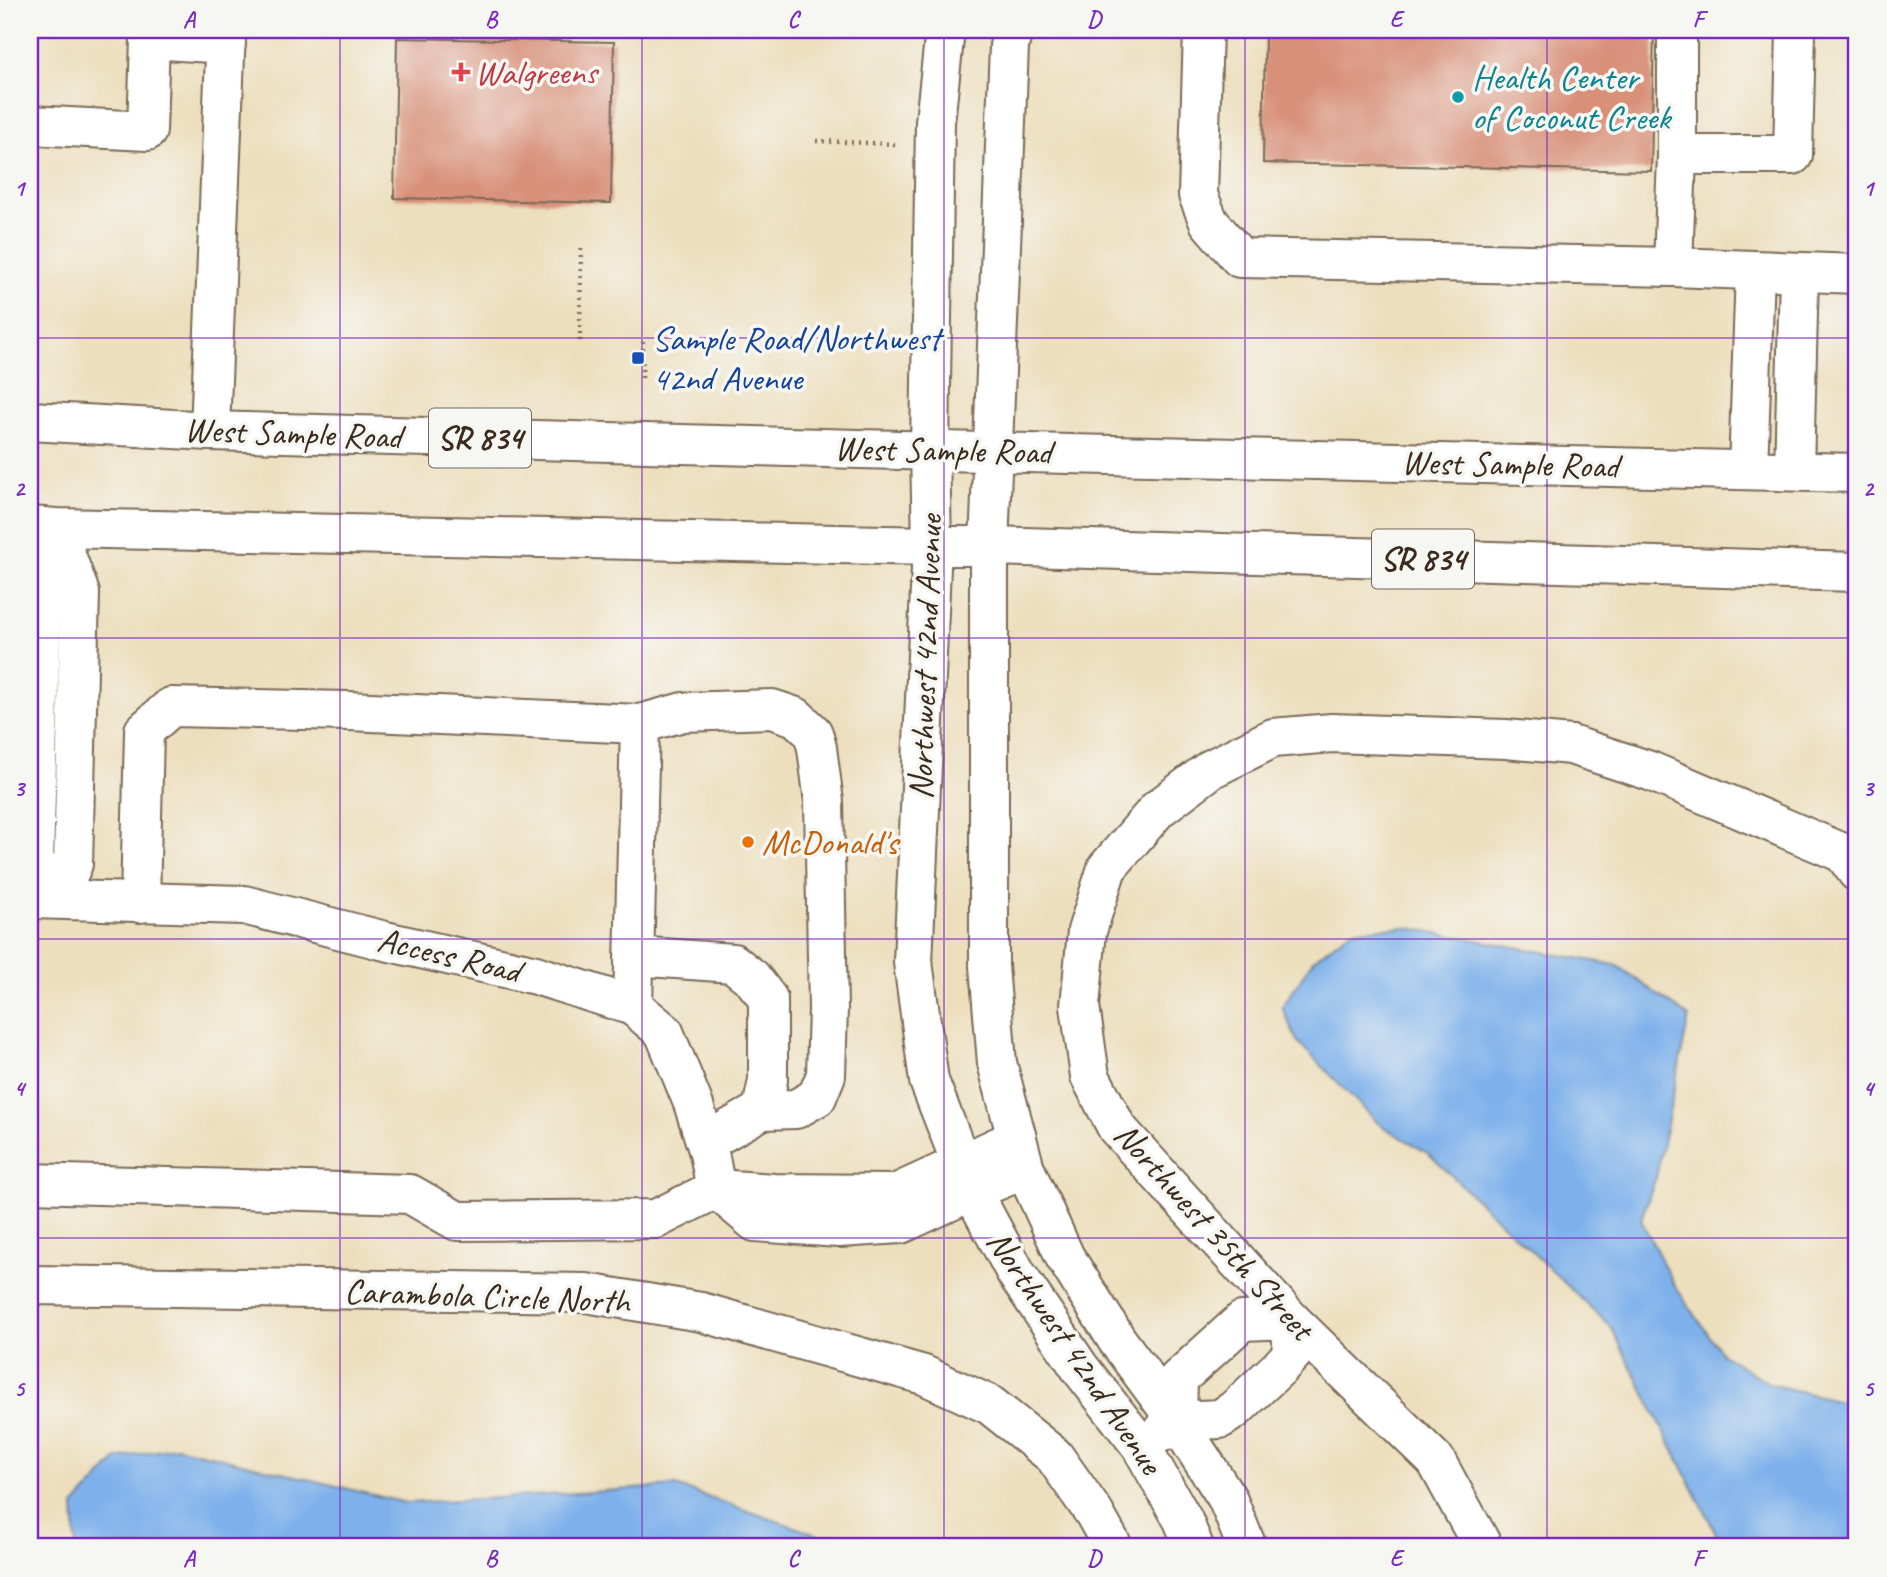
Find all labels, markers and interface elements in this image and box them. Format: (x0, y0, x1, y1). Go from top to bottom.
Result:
text: A (183, 5, 197, 34)
text: B (485, 5, 499, 34)
text: C (788, 5, 802, 34)
text: D (1087, 5, 1103, 34)
text: E (1390, 5, 1406, 34)
text: F (1693, 5, 1709, 34)
place label: Walgreens (475, 50, 600, 95)
place label: Health Center of Coconut Creek (1472, 55, 1672, 140)
marker: Walgreens (453, 64, 469, 80)
marker: Health Center of Coconut Creek (1450, 89, 1466, 105)
text: 1 (14, 174, 27, 203)
text: 1 (1863, 174, 1876, 203)
place label: Sample Road/Northwest 42nd Avenue (652, 316, 945, 401)
marker: Sample Road/Northwest 42nd Avenue (630, 350, 646, 366)
street label: West Sample Road (184, 407, 408, 459)
road number: SR 834 (429, 408, 531, 467)
street label: West Sample Road (834, 426, 1057, 474)
street label: West Sample Road (1401, 440, 1624, 488)
text: 2 (14, 474, 27, 503)
text: 2 (1863, 474, 1876, 503)
street label: Northwest 42nd Avenue (898, 511, 953, 800)
road number: SR 834 (1372, 530, 1474, 588)
text: 3 (14, 774, 27, 803)
text: 3 (1863, 774, 1876, 803)
place label: McDonald's (762, 820, 901, 865)
marker: McDonald's (740, 834, 756, 850)
street label: Access Road (373, 917, 530, 994)
text: 4 (14, 1074, 27, 1103)
text: 4 (1863, 1074, 1876, 1103)
street label: Northwest 35th Street (1104, 1113, 1326, 1352)
street label: Northwest 42nd Avenue (977, 1221, 1175, 1485)
street label: Carambola Circle North (344, 1269, 632, 1324)
text: 5 (14, 1374, 26, 1403)
text: 5 (1863, 1374, 1875, 1403)
text: A (183, 1544, 197, 1573)
text: B (485, 1544, 499, 1573)
text: C (788, 1544, 802, 1573)
text: D (1087, 1544, 1103, 1573)
text: E (1390, 1544, 1406, 1573)
text: F (1693, 1544, 1709, 1573)

